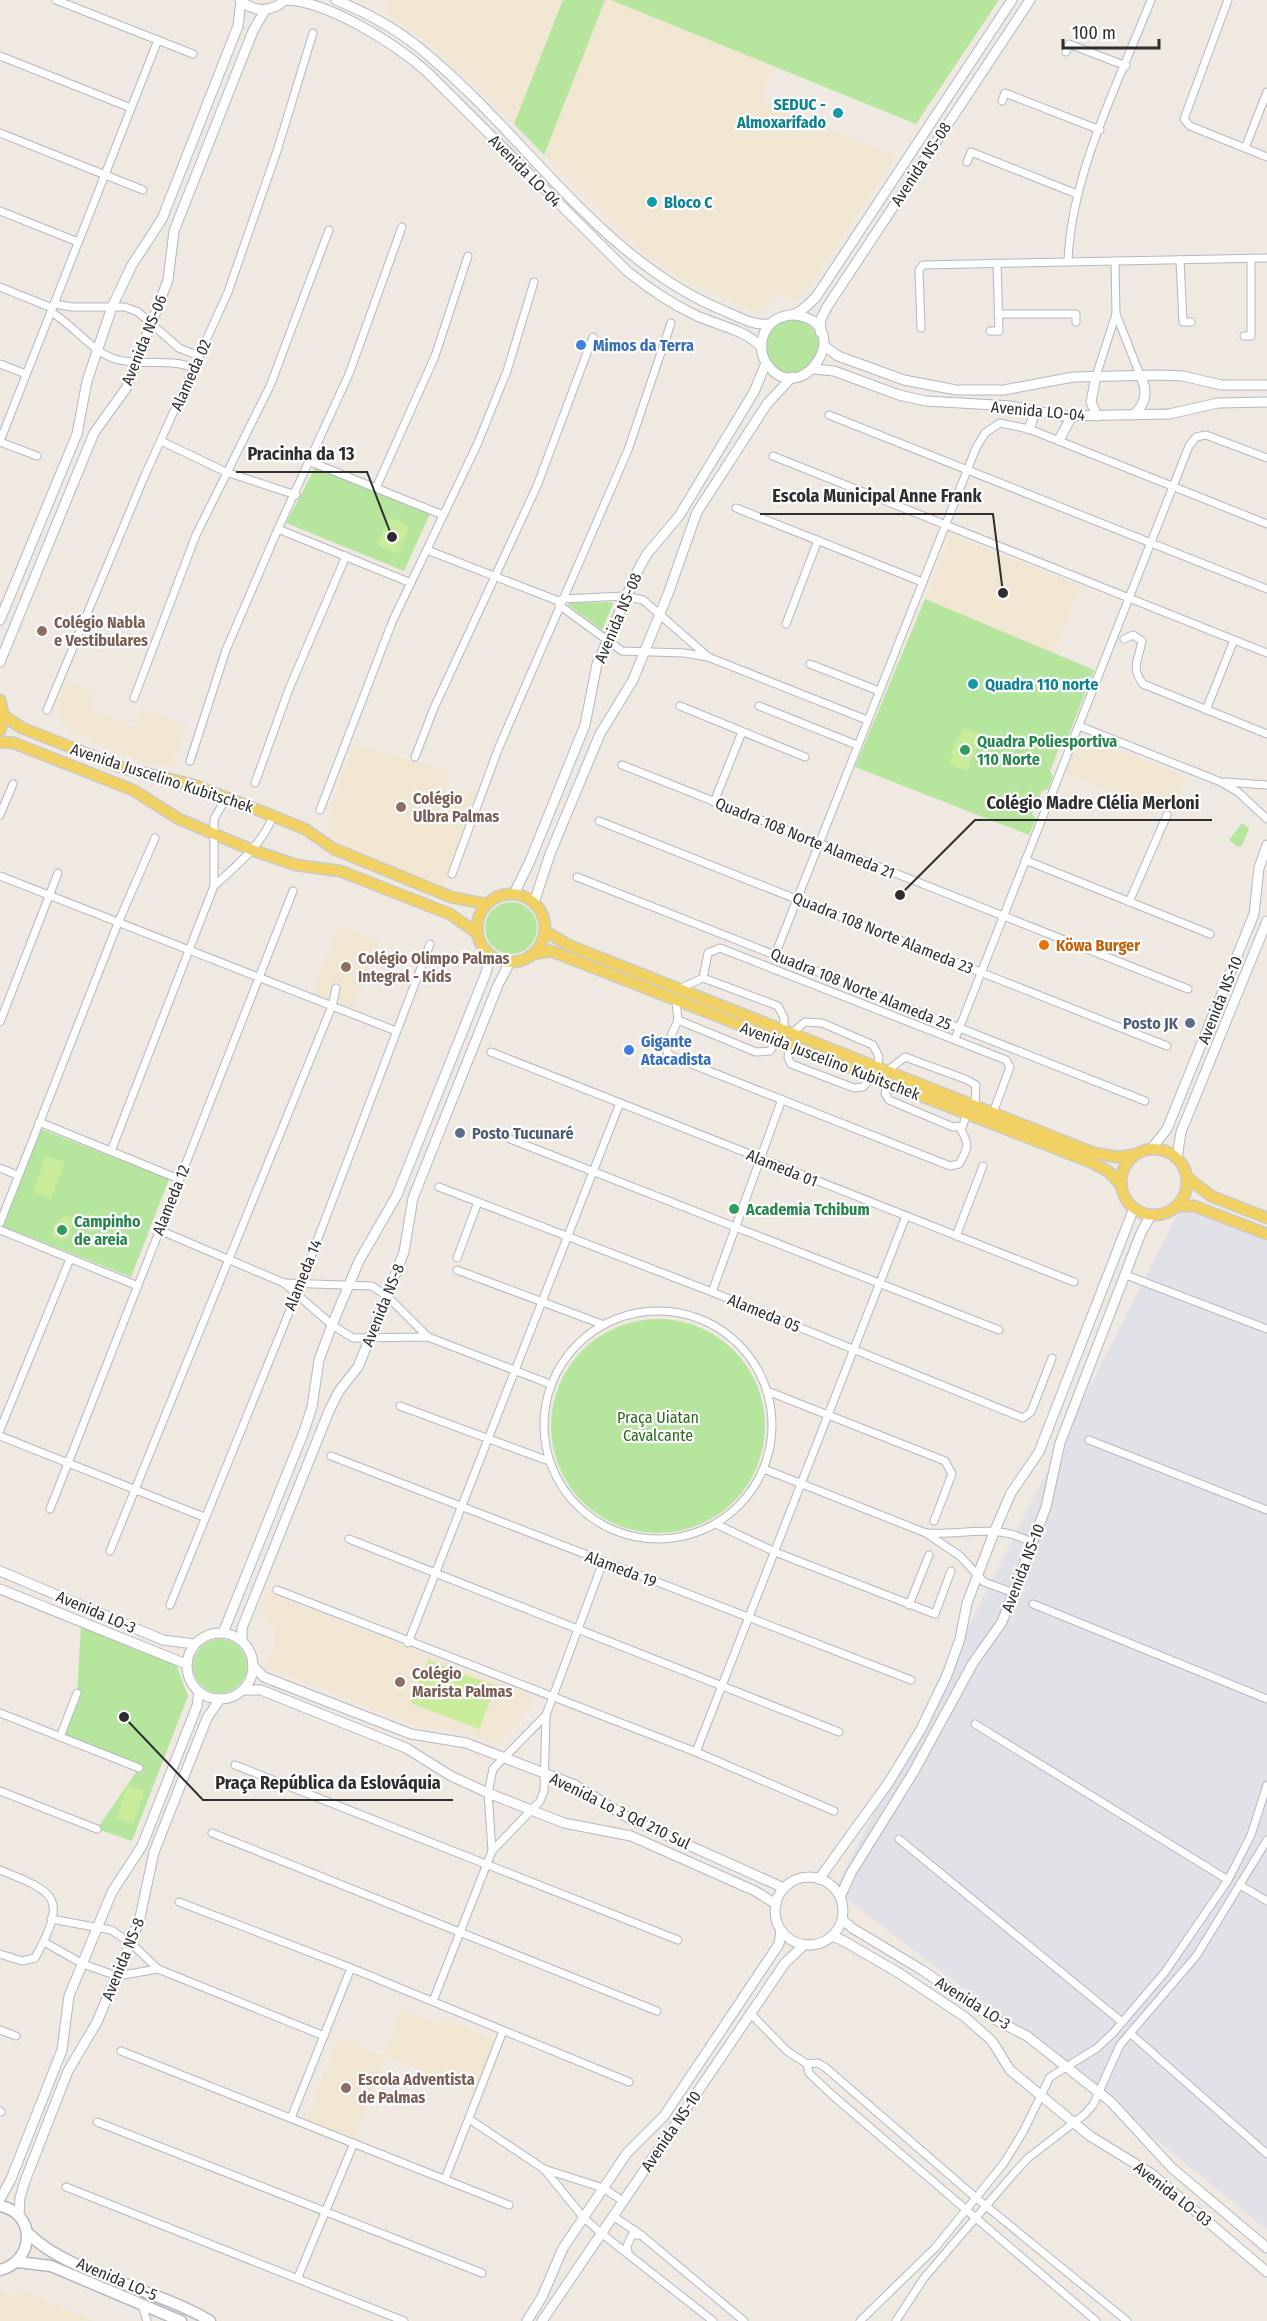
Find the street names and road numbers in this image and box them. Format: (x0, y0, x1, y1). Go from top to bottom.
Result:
street label: Avenida NS-08 (887, 119, 955, 209)
street label: Avenida LO-04 (485, 131, 565, 211)
street label: Avenida NS-06 (117, 292, 171, 388)
street label: Alameda 02 (167, 336, 215, 414)
street label: Avenida LO-04 (990, 397, 1086, 425)
street label: Avenida NS-08 (591, 570, 645, 666)
street label: Avenida Juscelino Kubitschek (68, 739, 256, 817)
street label: Quadra 108 Norte Alameda 21 (712, 793, 898, 883)
street label: Quadra 108 Norte Alameda 23 (790, 888, 976, 978)
street label: Quadra 108 Norte Alameda 25 (768, 944, 954, 1034)
street label: Avenida NS-10 (1194, 953, 1246, 1047)
street label: Avenida Juscelino Kubitschek (738, 1018, 923, 1104)
street label: Alameda 01 (744, 1145, 820, 1191)
street label: Alameda 12 (148, 1162, 194, 1238)
street label: Alameda 14 (280, 1237, 326, 1313)
street label: Avenida NS-8 (358, 1261, 408, 1349)
street label: Alameda 05 (725, 1290, 803, 1336)
street label: Avenida NS-10 (997, 1521, 1049, 1615)
street label: Alameda 19 (583, 1547, 660, 1591)
street label: Avenida LO-3 (53, 1587, 139, 1637)
street label: Avenida Lo 3 Qd 210 Sul (547, 1769, 693, 1853)
street label: Avenida NS-8 (98, 1915, 148, 2003)
street label: Avenida LO-3 (932, 1973, 1014, 2033)
street label: Avenida NS-10 (637, 2087, 705, 2175)
street label: Avenida LO-03 (1130, 2158, 1216, 2230)
street label: Avenida LO-5 (74, 2254, 160, 2304)

